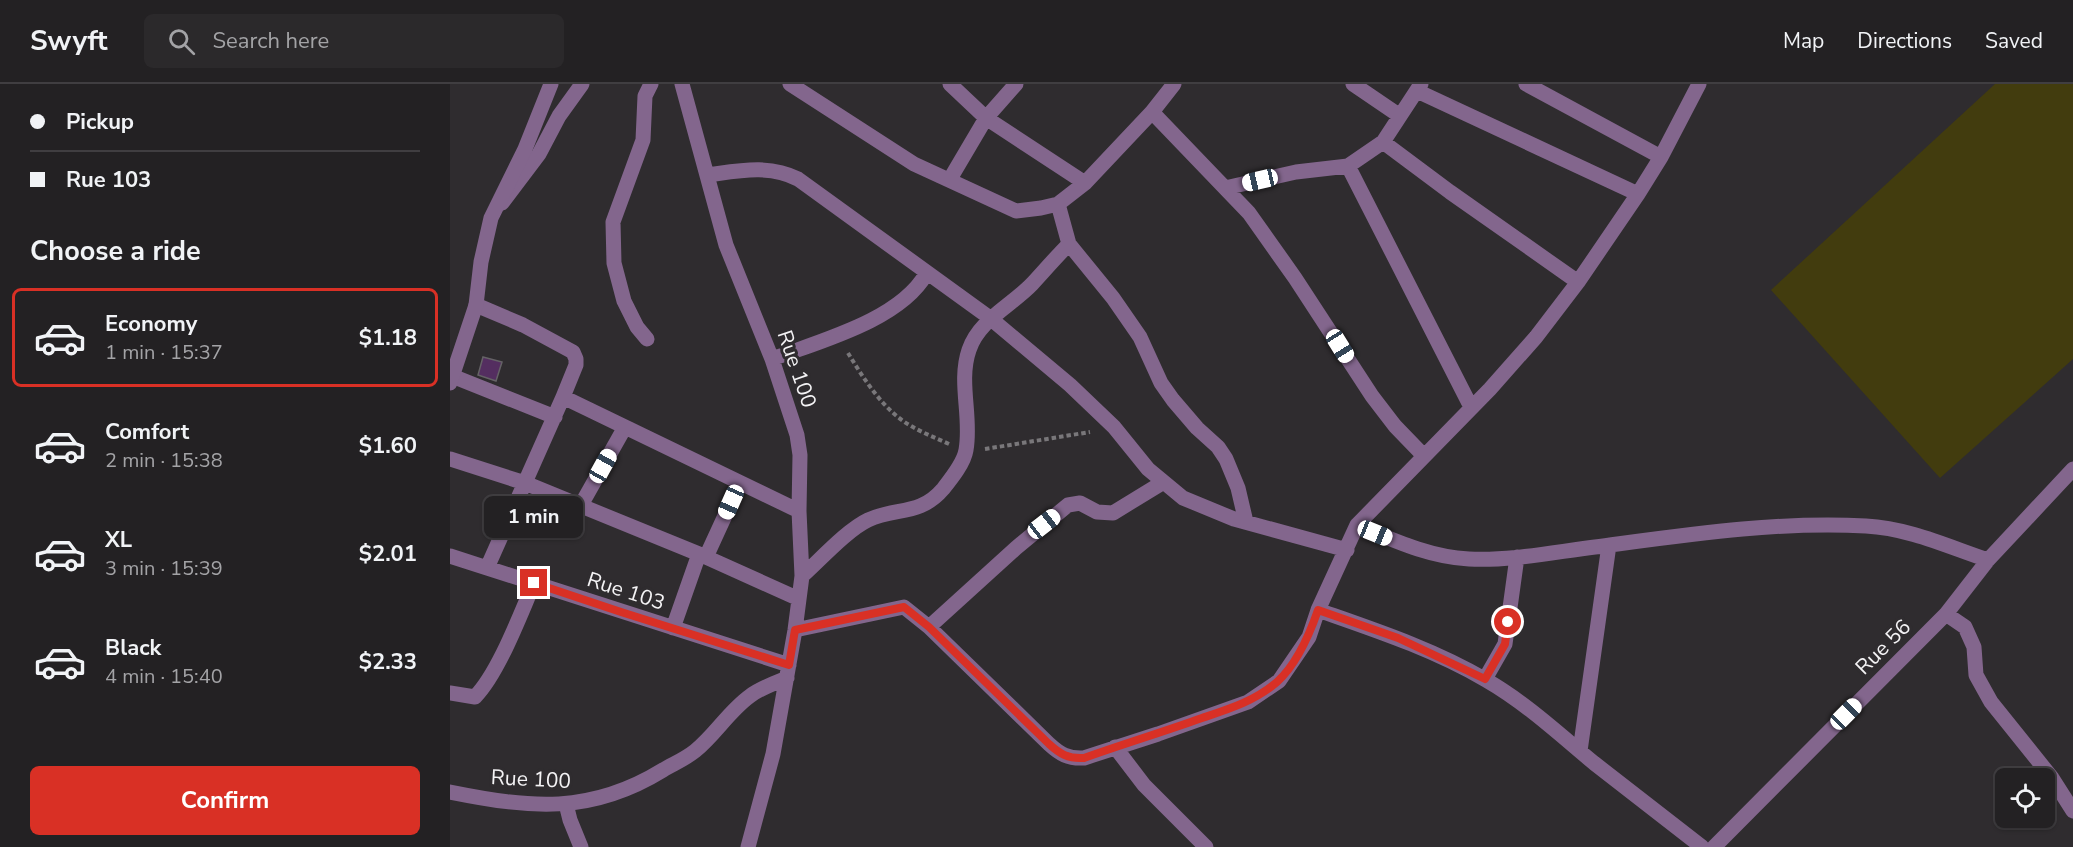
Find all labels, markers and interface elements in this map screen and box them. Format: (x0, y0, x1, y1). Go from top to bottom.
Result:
search box (144, 14, 564, 68)
text: Swyft (30, 22, 108, 60)
icon: search (165, 25, 198, 58)
text: Search here (213, 26, 329, 56)
text: Map (1783, 27, 1824, 55)
text: Directions (1857, 27, 1952, 55)
text: Saved (1985, 27, 2043, 55)
text: Pickup (66, 107, 134, 137)
text: Rue 103 (66, 165, 151, 195)
car (1240, 167, 1280, 193)
text: Choose a ride (30, 233, 201, 270)
text: Economy (105, 309, 197, 339)
icon: car (33, 311, 87, 365)
text: $1.18 (359, 323, 417, 353)
car (1323, 326, 1357, 366)
street label: Rue 100 (771, 327, 823, 411)
text: 1 min · 15:37 (105, 339, 223, 366)
text: Comfort (105, 417, 189, 447)
icon: car (33, 419, 87, 473)
text: $1.60 (359, 431, 417, 461)
car (586, 446, 620, 486)
text: 2 min · 15:38 (105, 447, 223, 474)
car (715, 482, 747, 522)
callout: 1 min (484, 496, 584, 538)
text: 1 min (508, 503, 559, 530)
car (1024, 506, 1064, 542)
car (1355, 518, 1395, 548)
text: XL (105, 525, 132, 555)
icon: car (33, 527, 87, 581)
text: $2.01 (359, 539, 417, 569)
text: 3 min · 15:39 (105, 555, 223, 582)
street label: Rue 103 (584, 565, 668, 617)
route end (520, 569, 547, 596)
route start (1494, 608, 1521, 635)
street label: Rue 56 (1849, 613, 1917, 681)
text: Black (105, 633, 161, 663)
icon: car (33, 635, 87, 689)
text: $2.33 (359, 647, 417, 677)
text: 4 min · 15:40 (105, 663, 223, 690)
car (1827, 695, 1865, 733)
street label: Rue 100 (490, 763, 572, 795)
button: Confirm (30, 766, 420, 835)
map controls (1995, 768, 2055, 828)
button: locate (1995, 768, 2055, 828)

